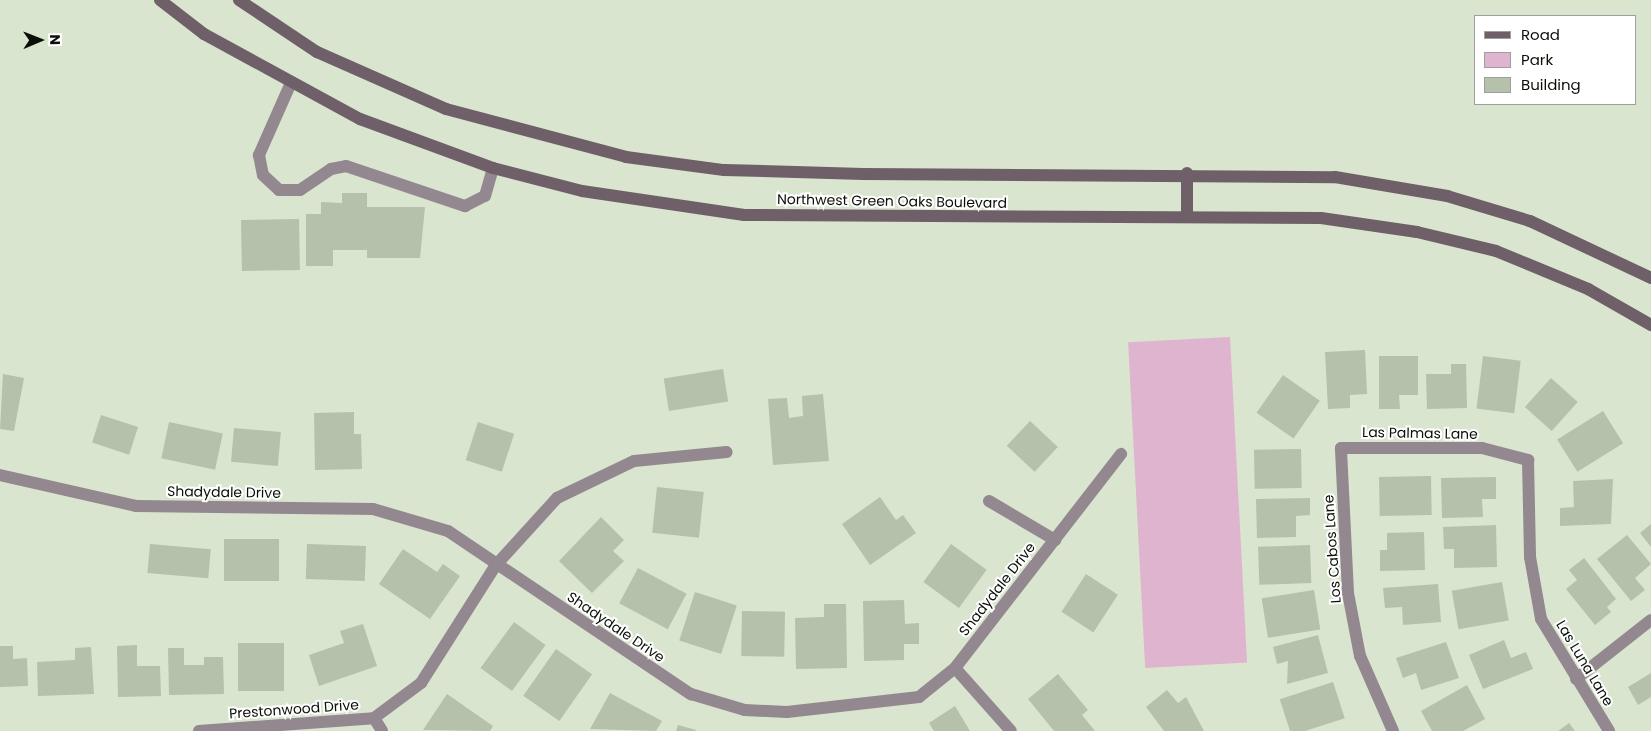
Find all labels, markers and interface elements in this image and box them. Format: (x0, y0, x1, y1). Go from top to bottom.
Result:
north arrow (15, 15, 65, 65)
legend (1474, 15, 1636, 105)
text: Road (1521, 24, 1560, 45)
text: N (45, 34, 65, 45)
text: Park (1521, 49, 1553, 70)
text: Building (1521, 74, 1581, 95)
street label: Northwest Green Oaks Boulevard (777, 191, 1007, 211)
street label: Las Palmas Lane (1362, 424, 1478, 442)
street label: Shadydale Drive (167, 483, 281, 501)
street label: Los Cabos Lane (1320, 494, 1344, 604)
street label: Shadydale Drive (955, 539, 1039, 639)
street label: Shadydale Drive (564, 588, 668, 666)
street label: Las Luna Lane (1553, 617, 1617, 709)
street label: Prestonwood Drive (229, 696, 359, 722)

